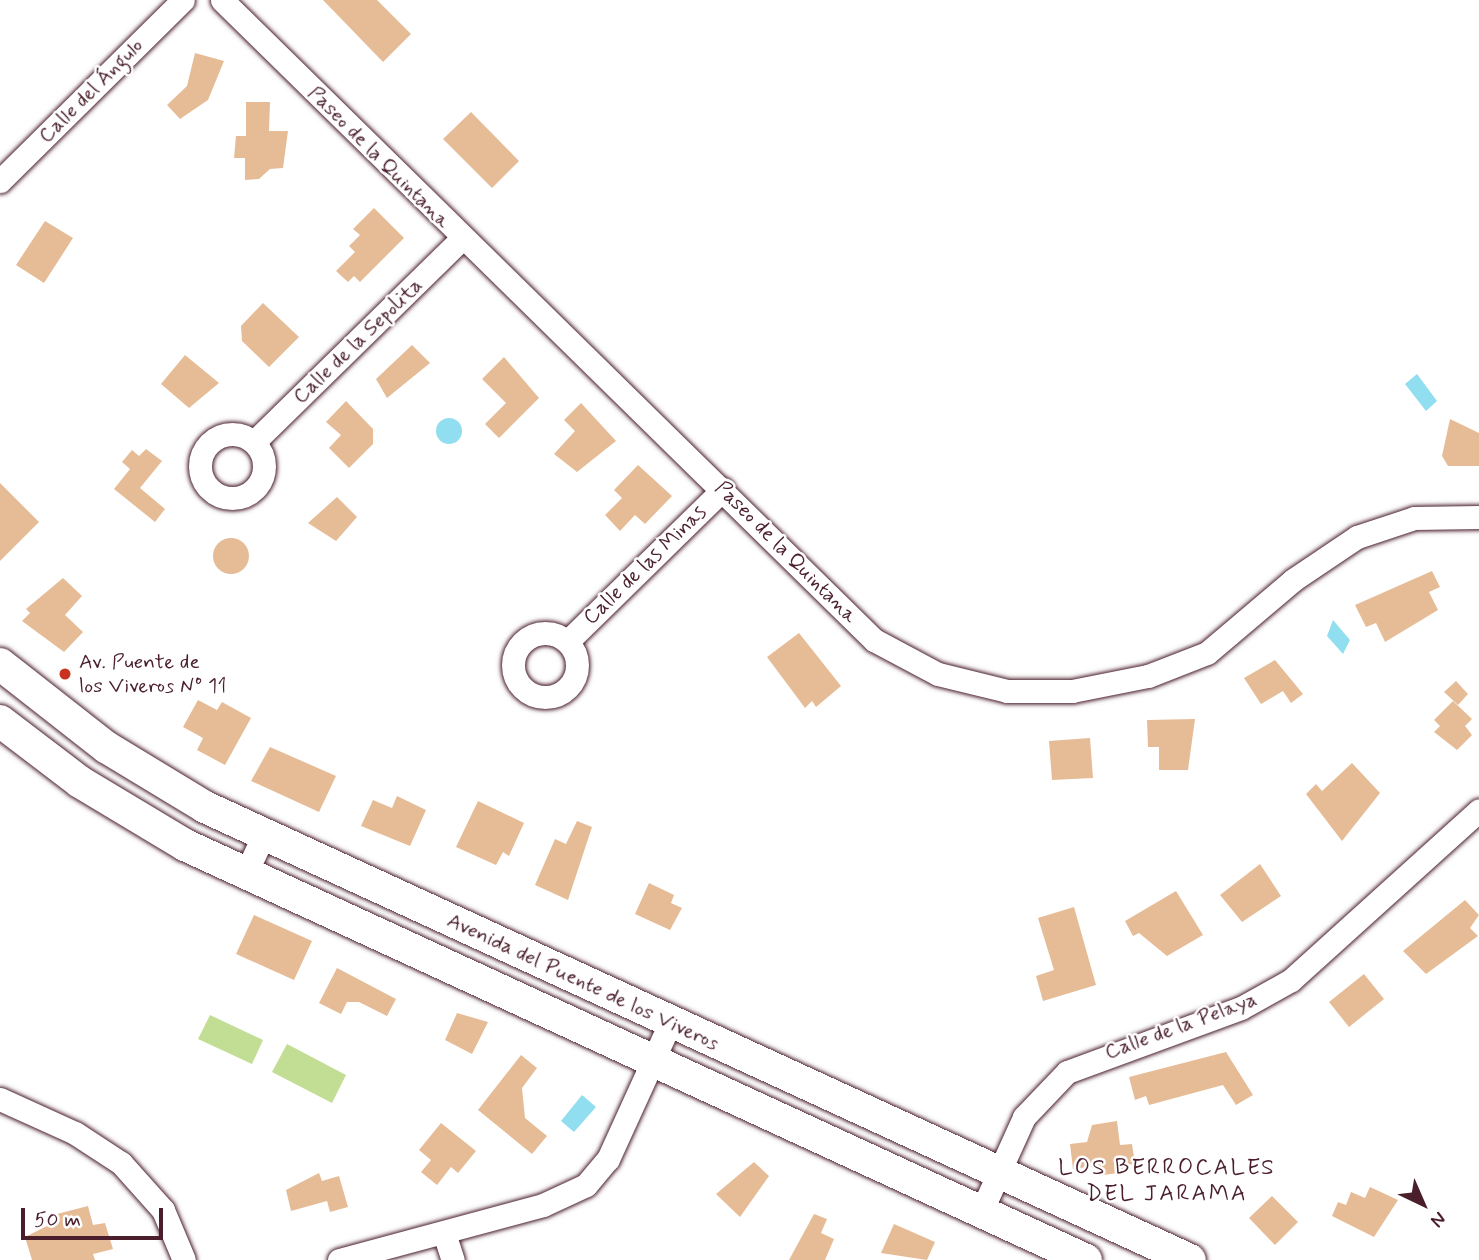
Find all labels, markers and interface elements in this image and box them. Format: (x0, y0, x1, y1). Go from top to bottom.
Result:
street label: Calle del Ángulo (33, 33, 149, 149)
street label: Paseo de la Quintana (304, 82, 454, 232)
street label: Calle de la Sepolita (287, 272, 429, 410)
street label: Paseo de la Quintana (711, 477, 861, 627)
street label: Calle de las Minas (579, 500, 711, 630)
place label: Av. Puente de los Viveros Nº 11 (79, 649, 224, 699)
marker: Av. Puente de los Viveros Nº 11 (57, 666, 73, 682)
street label: Avenida del Puente de los Viveros (444, 908, 722, 1056)
street label: Calle de la Pelaya (1103, 987, 1259, 1065)
district label: LOS BERROCALES DEL JARAMA (1060, 1154, 1274, 1208)
north arrow (1388, 1169, 1458, 1239)
scale bar (24, 1194, 166, 1238)
text: 50 m (34, 1206, 81, 1234)
text: N (1425, 1206, 1451, 1233)

